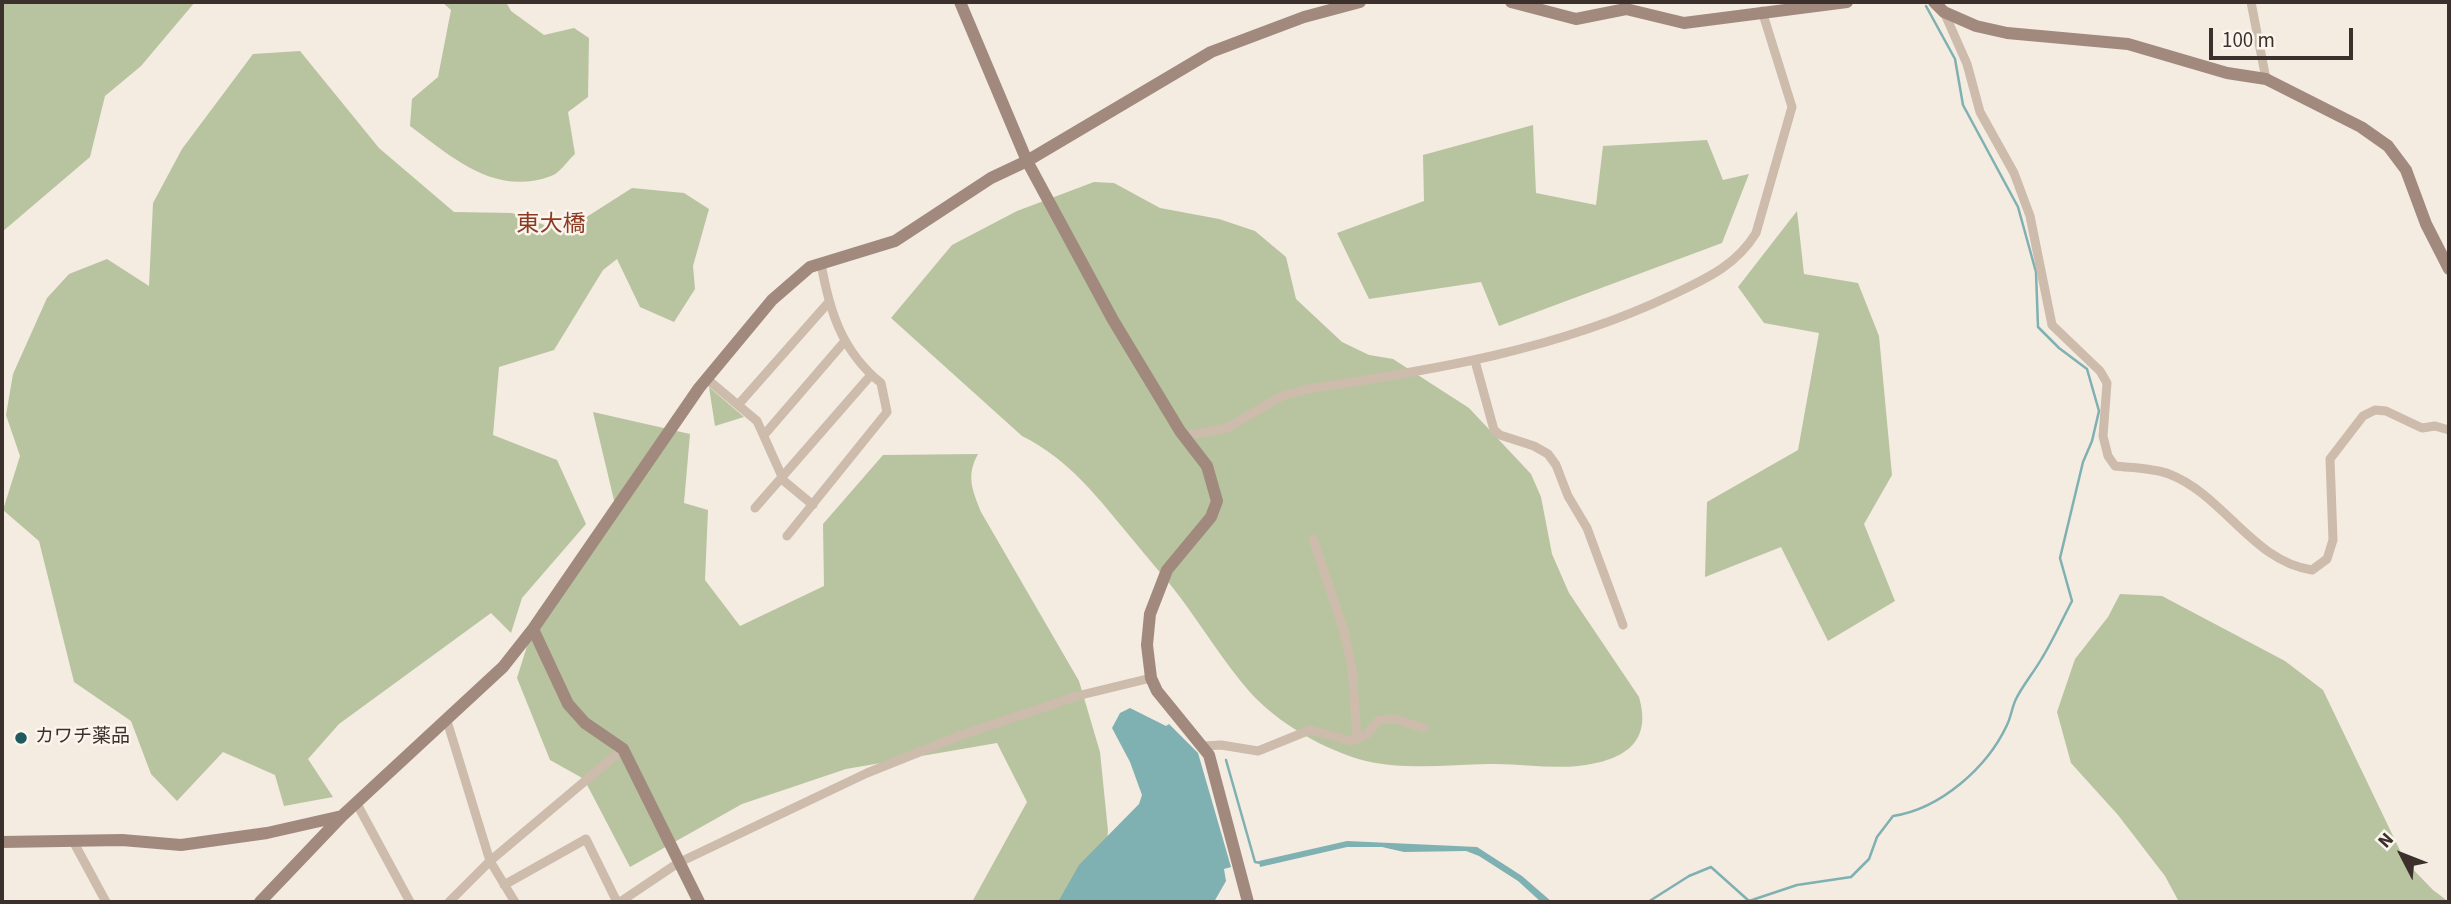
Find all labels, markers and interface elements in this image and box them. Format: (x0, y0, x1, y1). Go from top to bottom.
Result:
scale bar (2213, 14, 2356, 58)
text: 100 m (2222, 25, 2275, 55)
district label: 東大橋 (517, 212, 585, 240)
place label: カワチ薬品 (35, 727, 130, 749)
marker: カワチ薬品 (13, 730, 29, 746)
north arrow (2367, 820, 2437, 890)
text: N (2372, 827, 2400, 854)

